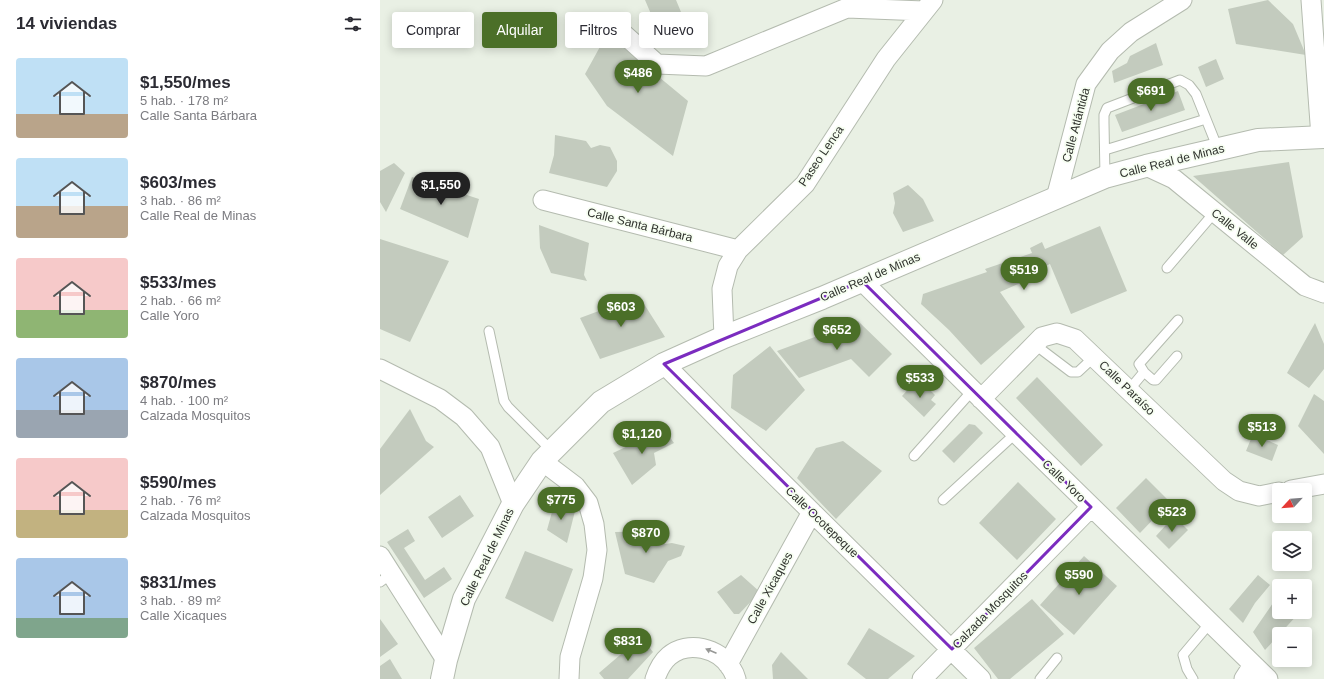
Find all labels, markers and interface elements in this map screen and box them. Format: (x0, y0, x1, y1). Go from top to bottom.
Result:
chip: Comprar (392, 12, 474, 48)
chip: Alquilar (482, 12, 557, 48)
chip: Filtros (565, 12, 631, 48)
chip: Nuevo (639, 12, 708, 48)
icon: filters (342, 13, 364, 35)
text: 14 viviendas (16, 14, 117, 33)
pin: $486 (614, 60, 662, 94)
text: $486 (624, 65, 652, 80)
text: $1,550/mes (140, 73, 231, 92)
icon: home (48, 74, 96, 122)
pin: $691 (1127, 78, 1175, 112)
text: $691 (1137, 83, 1165, 98)
street label: Calle Atlántida (1059, 86, 1093, 164)
text: 5 hab. · 178 m² (140, 93, 228, 108)
text: Calle Santa Bárbara (140, 108, 257, 123)
street label: Paseo Lenca (796, 123, 847, 189)
street label: Calle Real de Minas (1118, 141, 1226, 181)
pin: $1,550 (408, 172, 474, 206)
text: $603/mes (140, 173, 217, 192)
icon: home (48, 174, 96, 222)
text: $1,550 (421, 177, 461, 192)
text: 3 hab. · 86 m² (140, 193, 221, 208)
street label: Calle Santa Bárbara (586, 205, 694, 245)
street label: Calle Valle (1209, 206, 1262, 252)
text: Calle Real de Minas (140, 208, 256, 223)
street label: Calle Real de Minas (818, 250, 922, 304)
pin: $519 (1000, 257, 1048, 291)
text: $519 (1010, 262, 1038, 277)
text: $533/mes (140, 273, 217, 292)
icon: home (48, 274, 96, 322)
text: 2 hab. · 66 m² (140, 293, 221, 308)
pin: $603 (597, 294, 645, 328)
text: $603 (607, 299, 635, 314)
text: Calle Yoro (140, 308, 199, 323)
pin: $652 (813, 317, 861, 351)
text: $652 (823, 322, 851, 337)
street label: Calle Paraíso (1096, 358, 1158, 418)
pin: $533 (896, 365, 944, 399)
text: $533 (906, 370, 934, 385)
text: $870/mes (140, 373, 217, 392)
icon: home (48, 374, 96, 422)
text: 4 hab. · 100 m² (140, 393, 228, 408)
text: Calzada Mosquitos (140, 408, 251, 423)
pin: $513 (1238, 414, 1286, 448)
text: $513 (1248, 419, 1276, 434)
pin: $1,120 (609, 421, 675, 455)
text: $1,120 (622, 426, 662, 441)
street label: Calle Yoro (1039, 457, 1089, 505)
text: $590/mes (140, 473, 217, 492)
icon: home (48, 474, 96, 522)
north arrow (1272, 483, 1312, 523)
map controls (1272, 483, 1312, 667)
street label: Calle Ocotepeque (783, 484, 862, 561)
pin: $775 (537, 487, 585, 521)
text: $775 (547, 492, 575, 507)
text: 2 hab. · 76 m² (140, 493, 221, 508)
pin: $523 (1148, 499, 1196, 533)
text: $523 (1158, 504, 1186, 519)
street label: Calle Real de Minas (457, 506, 517, 608)
text: Calzada Mosquitos (140, 508, 251, 523)
pin: $870 (622, 520, 670, 554)
text: $870 (632, 525, 660, 540)
button: layers (1272, 531, 1312, 571)
street label: Calle Xicaques (744, 550, 796, 626)
pin: $590 (1055, 562, 1103, 596)
text: $590 (1065, 567, 1093, 582)
street label: Calzada Mosquitos (950, 568, 1030, 652)
text: $831/mes (140, 573, 217, 592)
icon: home (48, 574, 96, 622)
button: + (1272, 579, 1312, 619)
text: 3 hab. · 89 m² (140, 593, 221, 608)
text: Calle Xicaques (140, 608, 227, 623)
button: − (1272, 627, 1312, 667)
pin: $831 (604, 628, 652, 662)
text: $831 (614, 633, 642, 648)
one-way arrow (705, 648, 717, 655)

